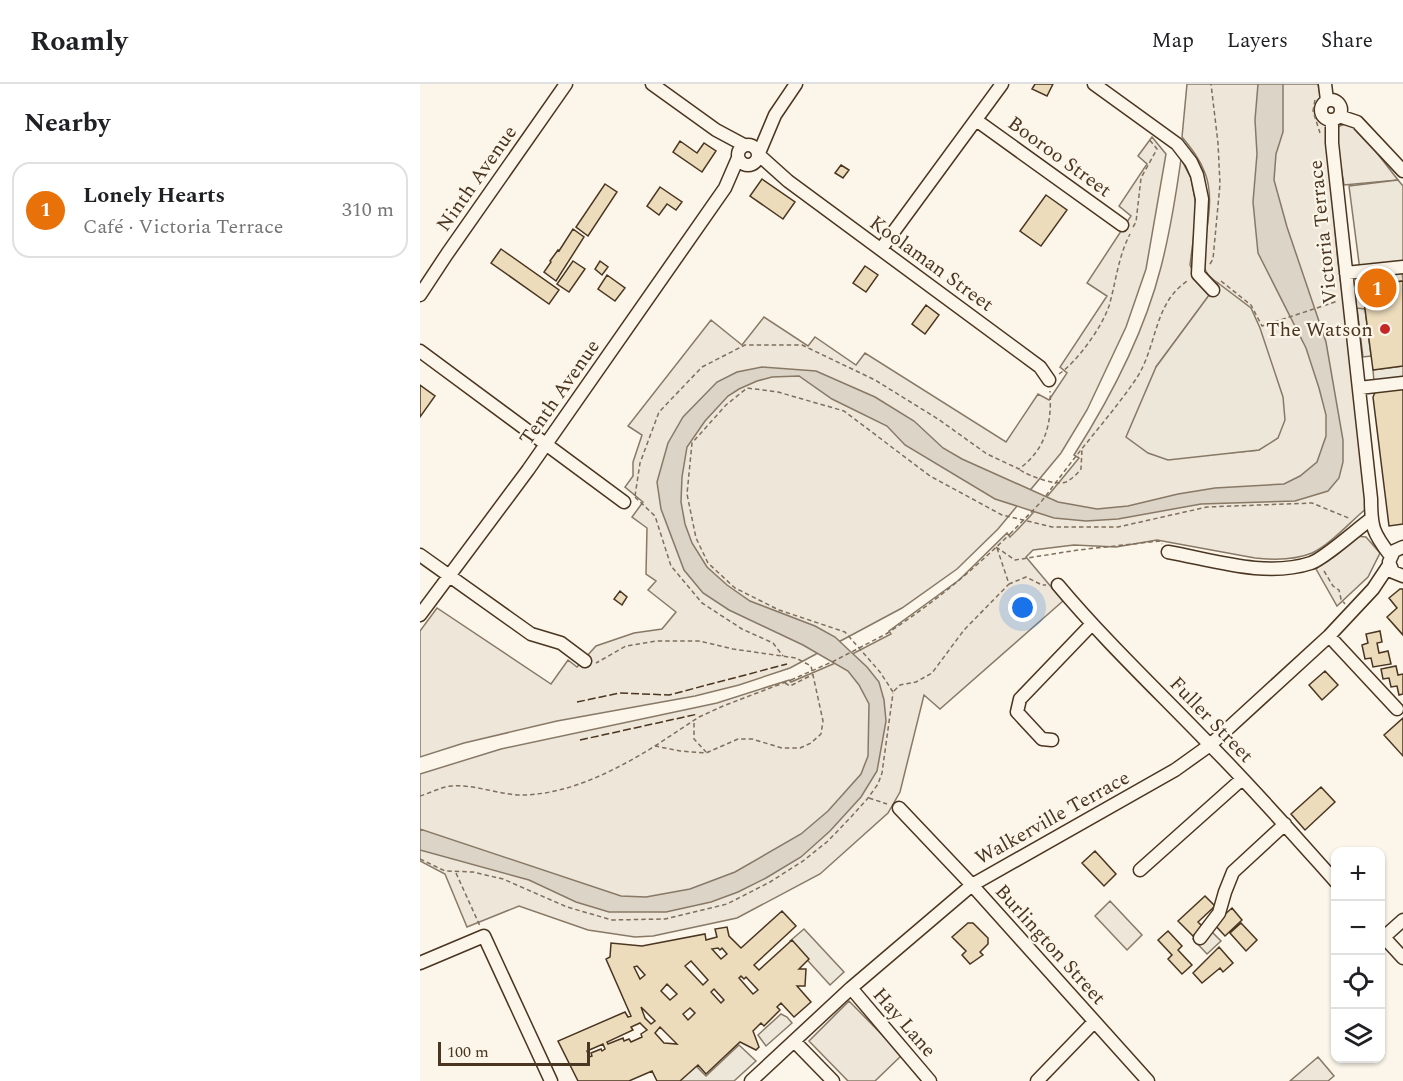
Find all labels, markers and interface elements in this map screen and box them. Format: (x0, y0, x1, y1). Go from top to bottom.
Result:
text: Roamly (30, 20, 128, 63)
text: Map (1152, 25, 1194, 57)
text: Layers (1227, 25, 1288, 57)
text: Share (1321, 25, 1373, 57)
text: Nearby (24, 103, 110, 143)
street label: Booroo Street (1001, 109, 1118, 205)
street label: Ninth Avenue (429, 119, 525, 238)
street label: Victoria Terrace (1301, 158, 1345, 305)
text: Lonely Hearts (83, 179, 225, 212)
text: 1 (40, 195, 51, 225)
text: 310 m (342, 195, 394, 225)
street label: Koolaman Street (863, 208, 1000, 319)
text: Café · Victoria Terrace (83, 212, 283, 242)
pin: 1 (1358, 266, 1396, 310)
place label: The Watson (1266, 315, 1373, 345)
marker: The Watson (1378, 322, 1392, 336)
street label: Tenth Avenue (512, 333, 608, 452)
your location (1008, 593, 1037, 622)
street label: Fuller Street (1162, 670, 1260, 770)
street label: Walkerville Terrace (970, 763, 1135, 873)
map controls (1331, 847, 1385, 1063)
button: + (1331, 847, 1385, 901)
street label: Burlington Street (988, 877, 1113, 1012)
button: − (1331, 901, 1385, 955)
button: locate (1331, 955, 1385, 1009)
street label: Hay Lane (865, 981, 943, 1064)
button: layers (1331, 1009, 1385, 1063)
scale bar (438, 1039, 590, 1066)
text: 100 m (447, 1040, 489, 1064)

